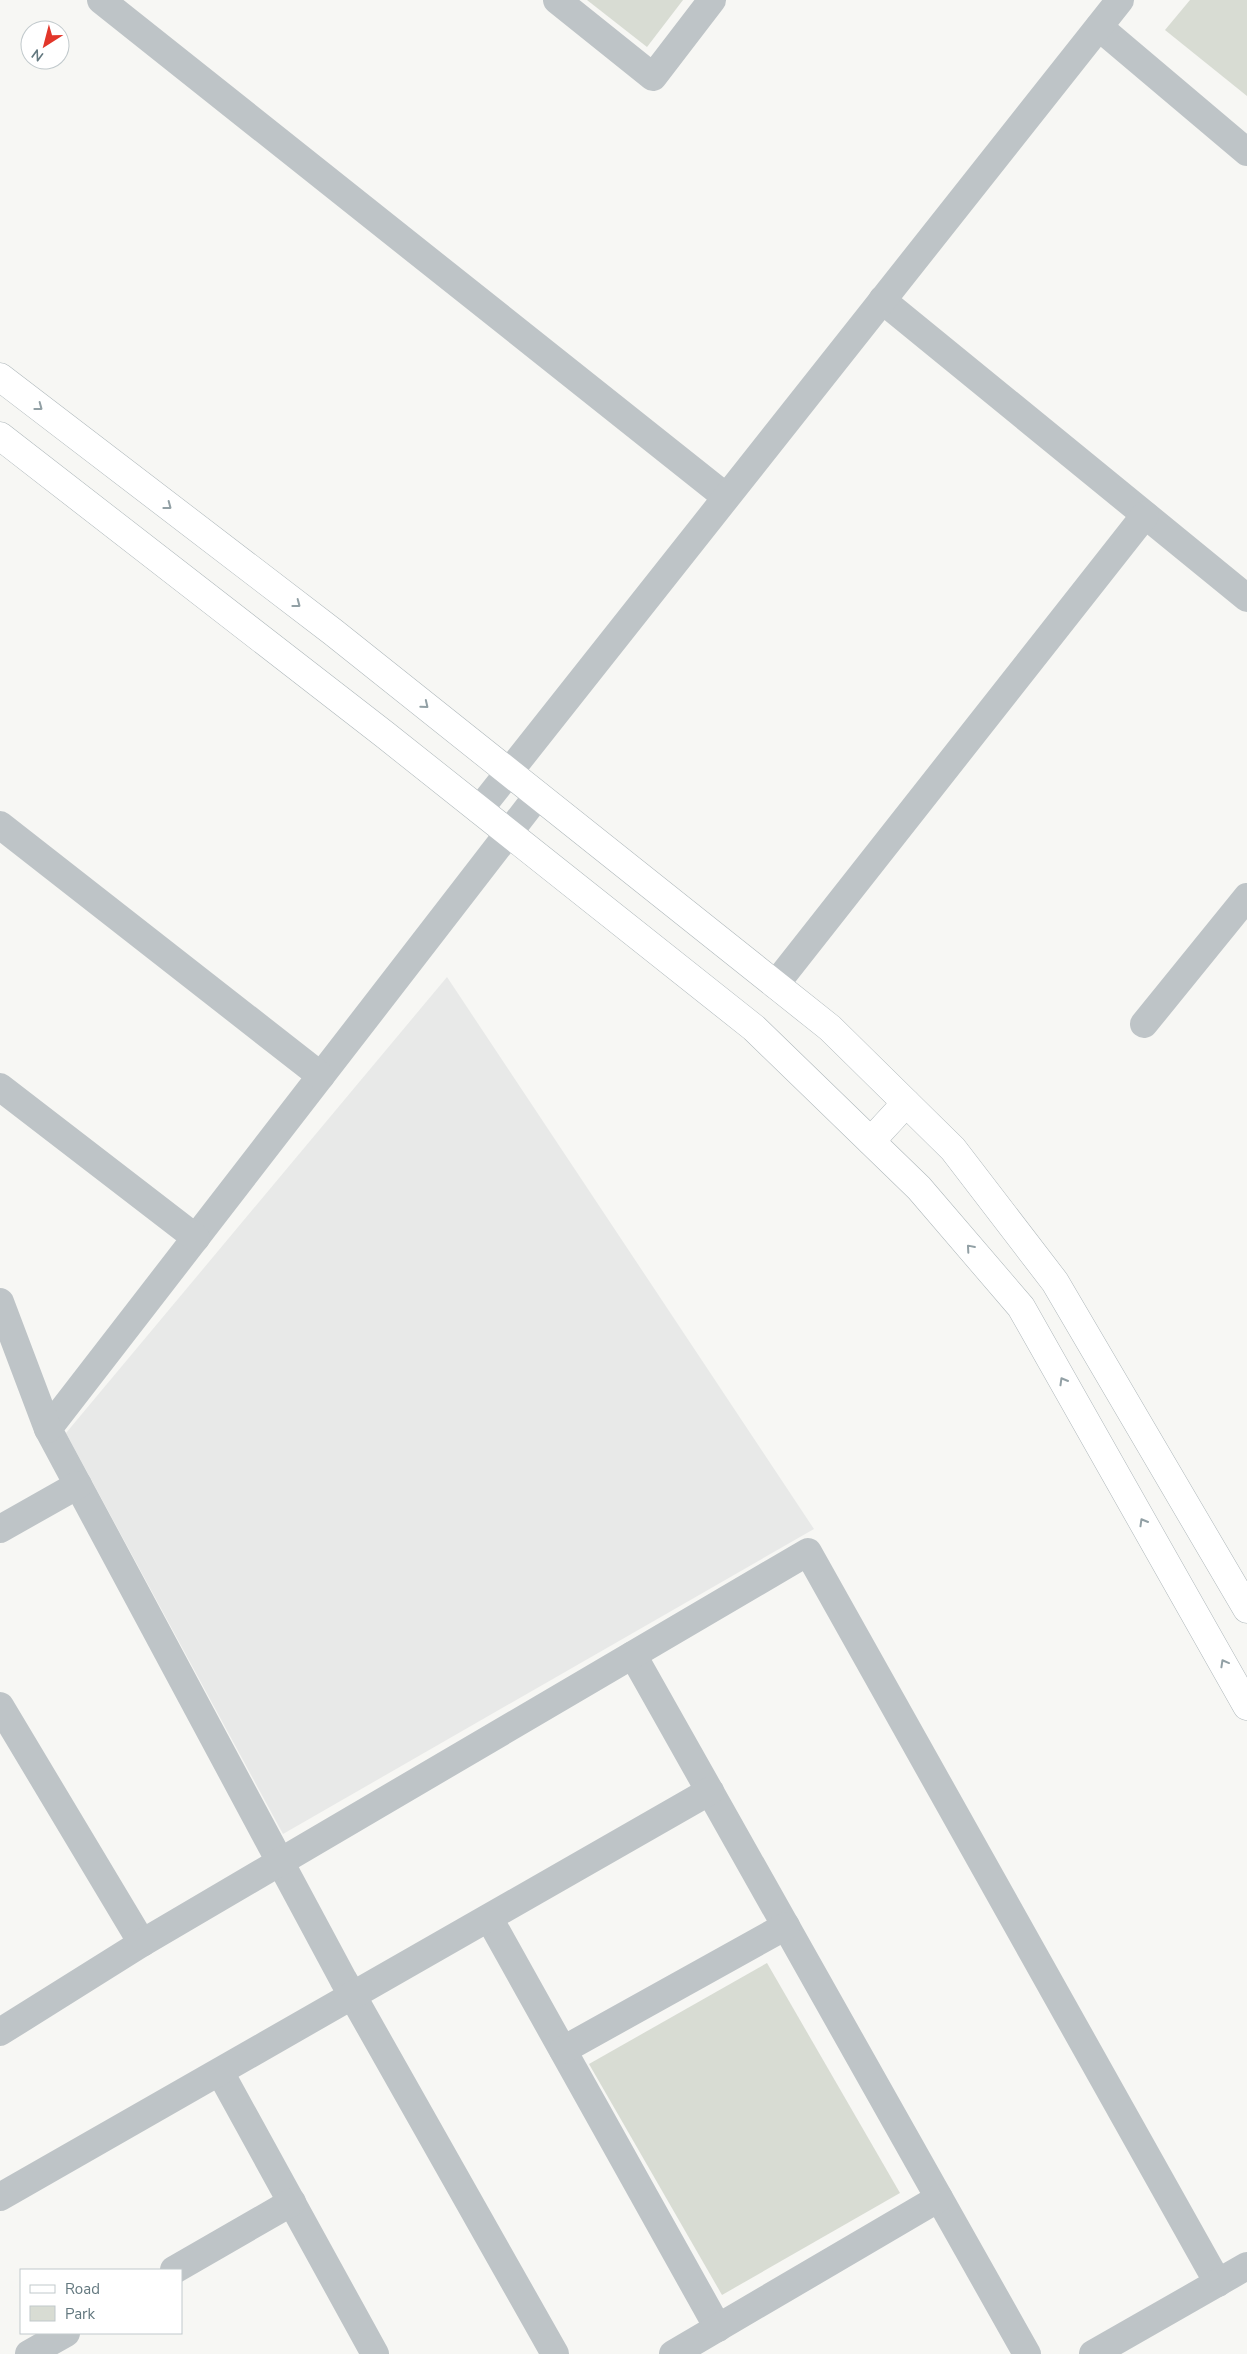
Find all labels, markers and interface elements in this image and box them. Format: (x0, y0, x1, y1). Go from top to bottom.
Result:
north arrow (20, 20, 70, 70)
text: N (28, 44, 47, 66)
one-way arrow (33, 401, 43, 410)
one-way arrow (162, 500, 171, 508)
one-way arrow (291, 599, 300, 607)
one-way arrow (419, 699, 428, 708)
one-way arrow (967, 1245, 976, 1254)
one-way arrow (1059, 1377, 1069, 1386)
one-way arrow (1140, 1518, 1150, 1527)
one-way arrow (1220, 1659, 1230, 1668)
legend (20, 2269, 182, 2334)
text: Road (65, 2279, 100, 2299)
text: Park (65, 2304, 95, 2324)

